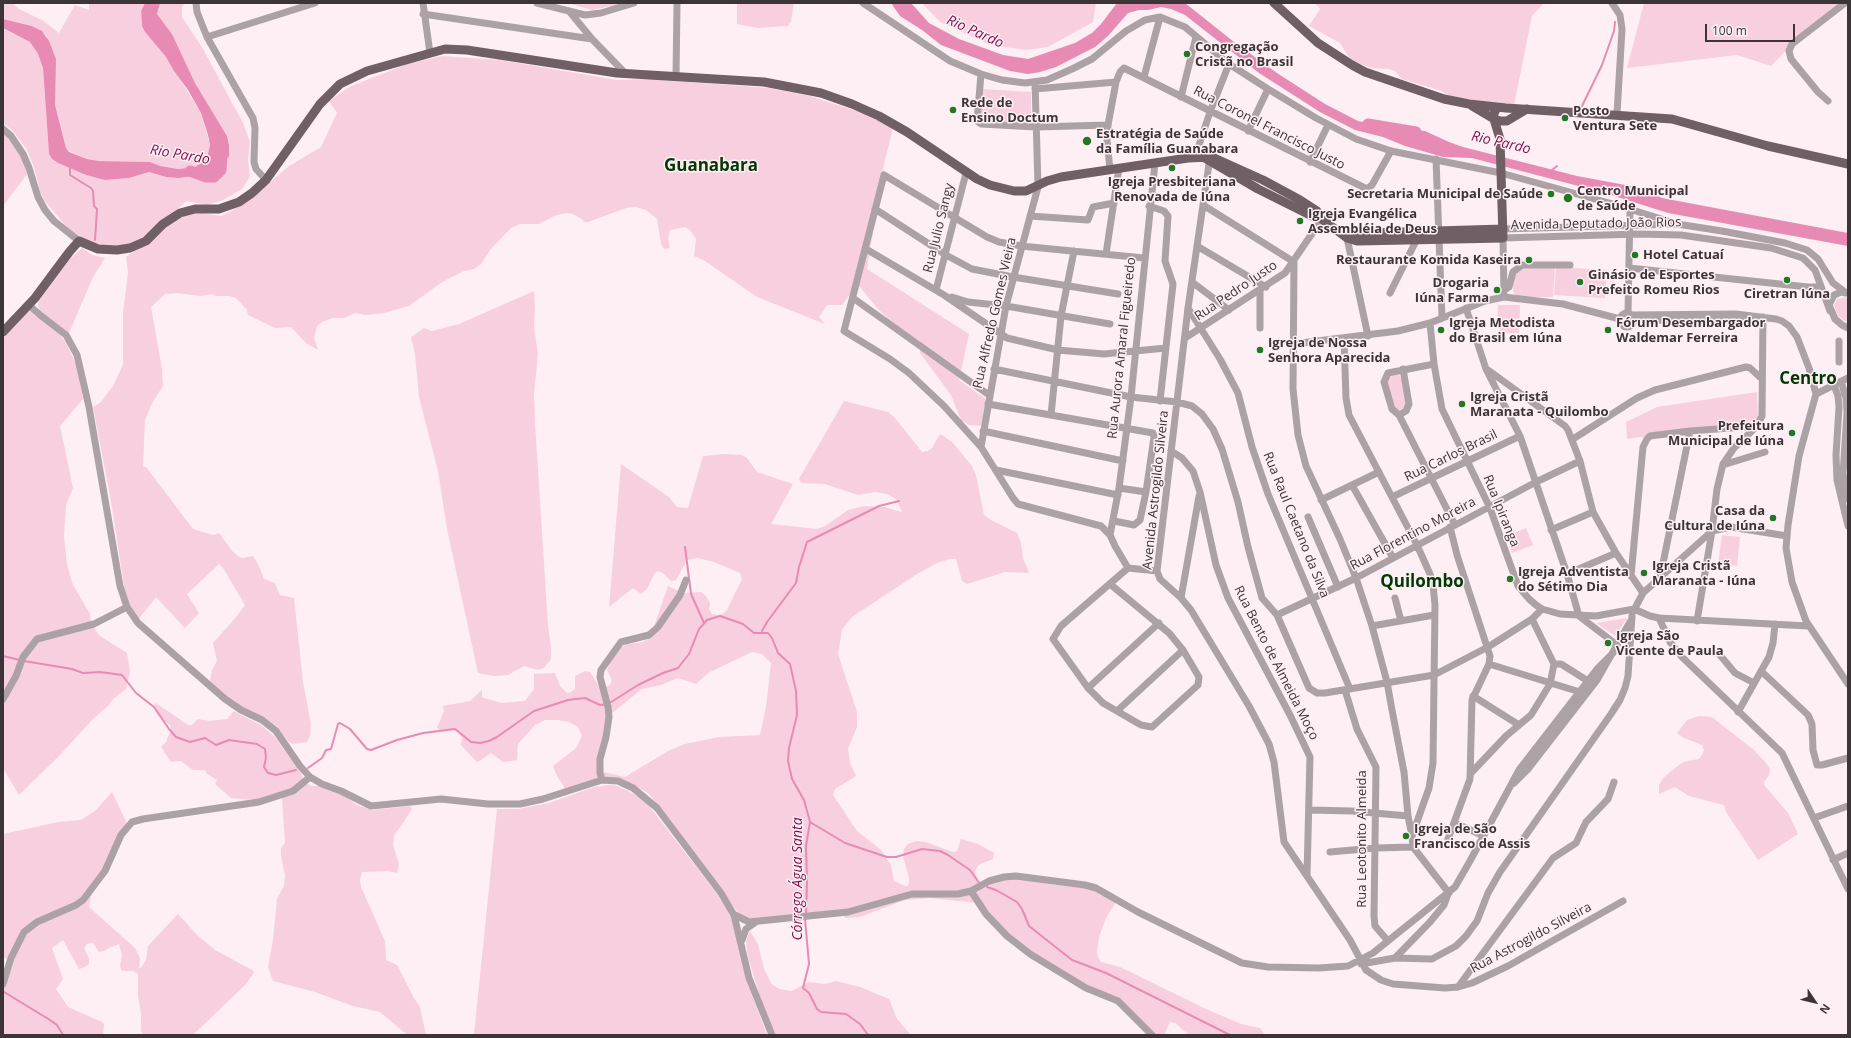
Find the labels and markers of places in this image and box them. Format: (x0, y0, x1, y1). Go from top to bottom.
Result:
place label: Congregação Cristã no Brasil (1195, 39, 1293, 70)
marker: Congregação Cristã no Brasil (1182, 49, 1192, 59)
place label: Rede de Ensino Doctum (961, 95, 1059, 126)
place label: Posto Ventura Sete (1573, 103, 1657, 134)
marker: Rede de Ensino Doctum (948, 105, 958, 115)
marker: Posto Ventura Sete (1560, 113, 1570, 123)
place label: Estratégia de Saúde da Família Guanabara (1096, 126, 1238, 157)
marker: Estratégia de Saúde da Família Guanabara (1081, 135, 1093, 147)
marker: Igreja Presbiteriana Renovada de Iúna (1167, 163, 1177, 173)
place label: Igreja Presbiteriana Renovada de Iúna (1108, 174, 1236, 205)
place label: Centro Municipal de Saúde (1577, 183, 1688, 214)
place label: Secretaria Municipal de Saúde (1347, 186, 1543, 202)
marker: Secretaria Municipal de Saúde (1546, 189, 1556, 199)
marker: Centro Municipal de Saúde (1562, 192, 1574, 204)
place label: Igreja Evangélica Assembléia de Deus (1308, 206, 1437, 237)
marker: Igreja Evangélica Assembléia de Deus (1295, 216, 1305, 226)
place label: Hotel Catuaí (1643, 247, 1724, 263)
marker: Hotel Catuaí (1630, 250, 1640, 260)
place label: Restaurante Komida Kaseira (1336, 252, 1521, 268)
marker: Restaurante Komida Kaseira (1524, 255, 1534, 265)
place label: Ginásio de Esportes Prefeito Romeu Rios (1588, 267, 1720, 298)
place label: Drogaria Iúna Farma (1415, 275, 1489, 306)
marker: Ciretran Iúna (1782, 275, 1792, 285)
marker: Ginásio de Esportes Prefeito Romeu Rios (1575, 277, 1585, 287)
marker: Drogaria Iúna Farma (1492, 285, 1502, 295)
place label: Ciretran Iúna (1744, 286, 1830, 302)
place label: Igreja Metodista do Brasil em Iúna (1449, 315, 1562, 346)
place label: Fórum Desembargador Waldemar Ferreira (1616, 315, 1765, 346)
marker: Igreja Metodista do Brasil em Iúna (1436, 325, 1446, 335)
marker: Fórum Desembargador Waldemar Ferreira (1603, 325, 1613, 335)
place label: Igreja de Nossa Senhora Aparecida (1268, 335, 1390, 366)
marker: Igreja de Nossa Senhora Aparecida (1255, 345, 1265, 355)
place label: Igreja Cristã Maranata - Quilombo (1470, 389, 1609, 420)
marker: Igreja Cristã Maranata - Quilombo (1457, 399, 1467, 409)
place label: Prefeitura Municipal de Iúna (1668, 418, 1784, 449)
marker: Prefeitura Municipal de Iúna (1787, 428, 1797, 438)
place label: Casa da Cultura de Iúna (1664, 503, 1765, 534)
marker: Casa da Cultura de Iúna (1768, 513, 1778, 523)
place label: Igreja Cristã Maranata - Iúna (1652, 558, 1756, 589)
place label: Igreja Adventista do Sétimo Dia (1518, 564, 1629, 595)
marker: Igreja Cristã Maranata - Iúna (1639, 568, 1649, 578)
marker: Igreja Adventista do Sétimo Dia (1505, 574, 1515, 584)
place label: Igreja São Vicente de Paula (1616, 628, 1724, 659)
marker: Igreja São Vicente de Paula (1603, 638, 1613, 648)
place label: Igreja de São Francisco de Assis (1414, 821, 1530, 852)
marker: Igreja de São Francisco de Assis (1401, 831, 1411, 841)

